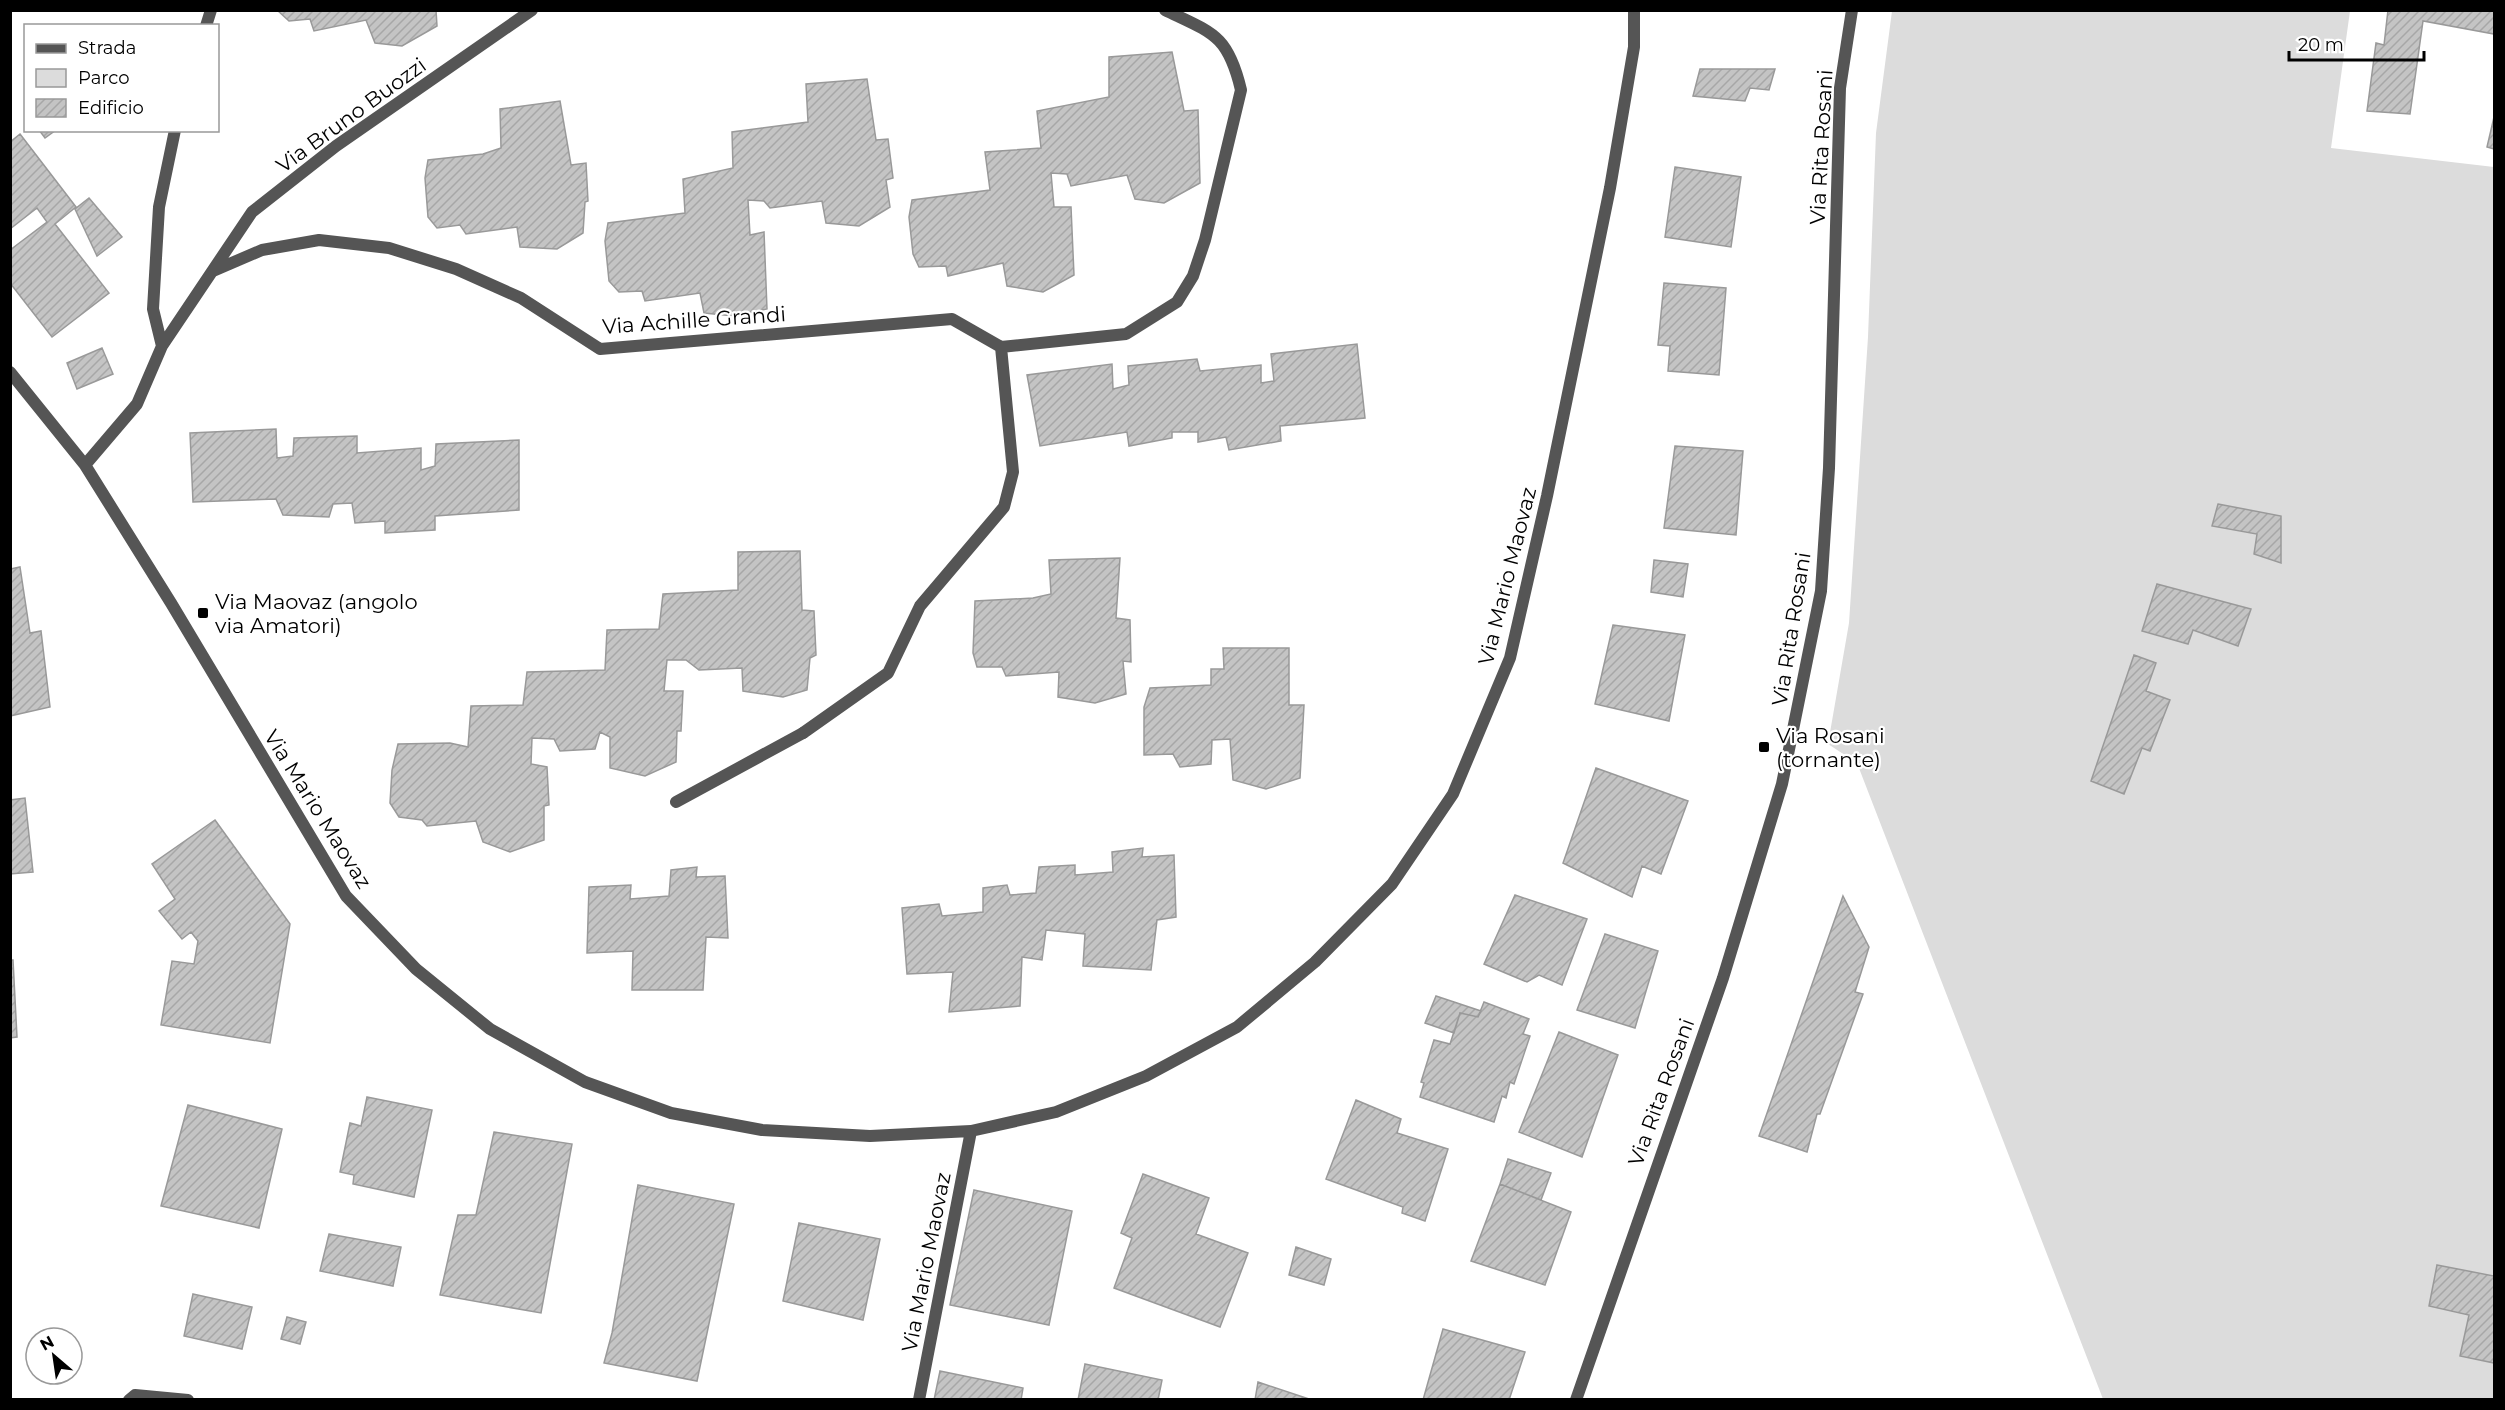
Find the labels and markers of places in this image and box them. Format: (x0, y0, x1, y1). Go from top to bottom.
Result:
place label: Via Maovaz (angolo via Amatori) (215, 589, 418, 638)
marker: Via Maovaz (angolo via Amatori) (196, 606, 210, 620)
place label: Via Rosani (tornante) (1776, 723, 1885, 772)
marker: Via Rosani (tornante) (1757, 740, 1771, 754)

